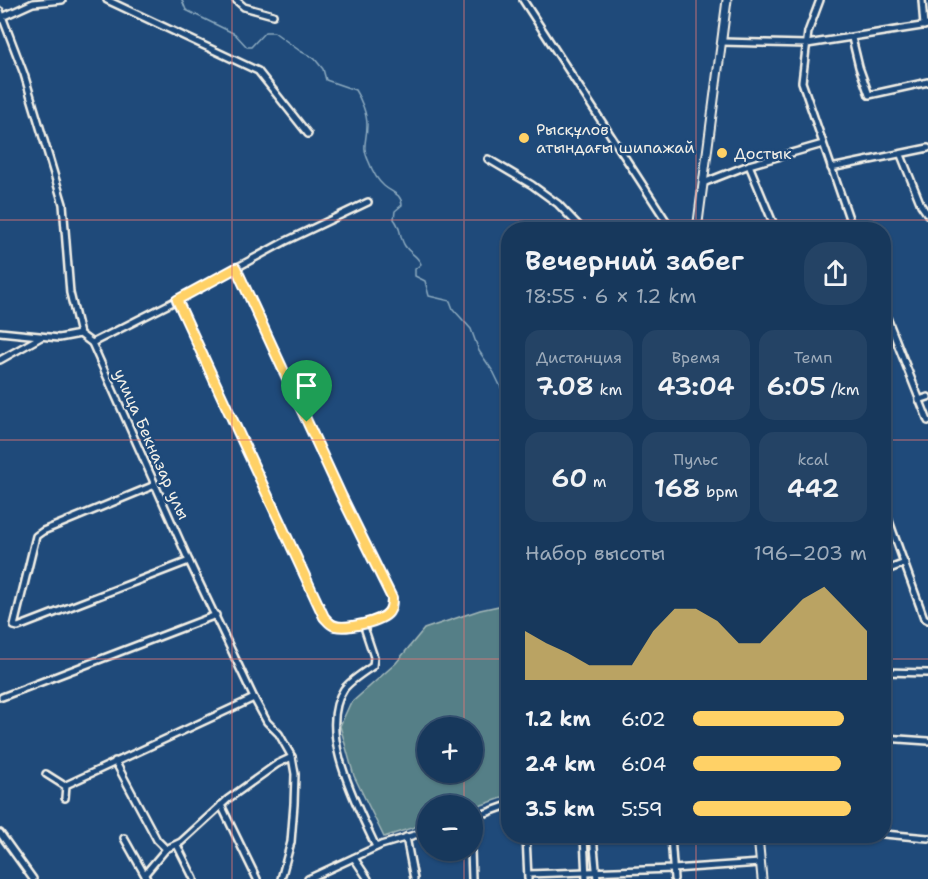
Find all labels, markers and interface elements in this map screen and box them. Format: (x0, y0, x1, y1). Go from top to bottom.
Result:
place label: Рысқұлов атындағы шипажай (536, 119, 695, 158)
marker: Рысқұлов атындағы шипажай (517, 131, 531, 145)
place label: Достык (734, 143, 792, 164)
marker: Достык (715, 146, 729, 160)
text: Вечерний забег (525, 242, 744, 279)
button: share (804, 242, 867, 305)
text: 18:55 · 6 × 1.2 km (525, 283, 696, 309)
text: Дистанция (536, 347, 622, 368)
text: Время (672, 347, 720, 368)
text: Темп (794, 347, 832, 368)
pin (281, 360, 332, 422)
street label: улица Бекназар улы (109, 366, 194, 523)
text: 7.08 (536, 368, 594, 403)
text: 43:04 (657, 368, 735, 403)
text: 6:05 (766, 368, 826, 403)
icon: arrive (290, 369, 323, 402)
text: km (594, 379, 622, 400)
text: /km (826, 379, 860, 400)
text: Пульс (674, 449, 718, 470)
text: kcal (797, 449, 829, 470)
text: 60 (551, 460, 587, 495)
text: 168 (654, 470, 701, 505)
text: 442 (787, 470, 839, 505)
text: m (587, 471, 607, 492)
text: bpm (701, 481, 738, 502)
text: Набор высоты (525, 540, 665, 566)
text: 196–203 m (753, 540, 867, 566)
text: 1.2 km (525, 706, 591, 732)
text: 6:02 (621, 706, 666, 732)
map controls (417, 717, 483, 861)
button: + (417, 717, 483, 783)
text: 2.4 km (525, 751, 595, 777)
text: 6:04 (621, 751, 667, 777)
button: − (417, 795, 483, 861)
text: 3.5 km (525, 796, 595, 822)
text: 5:59 (621, 796, 663, 822)

